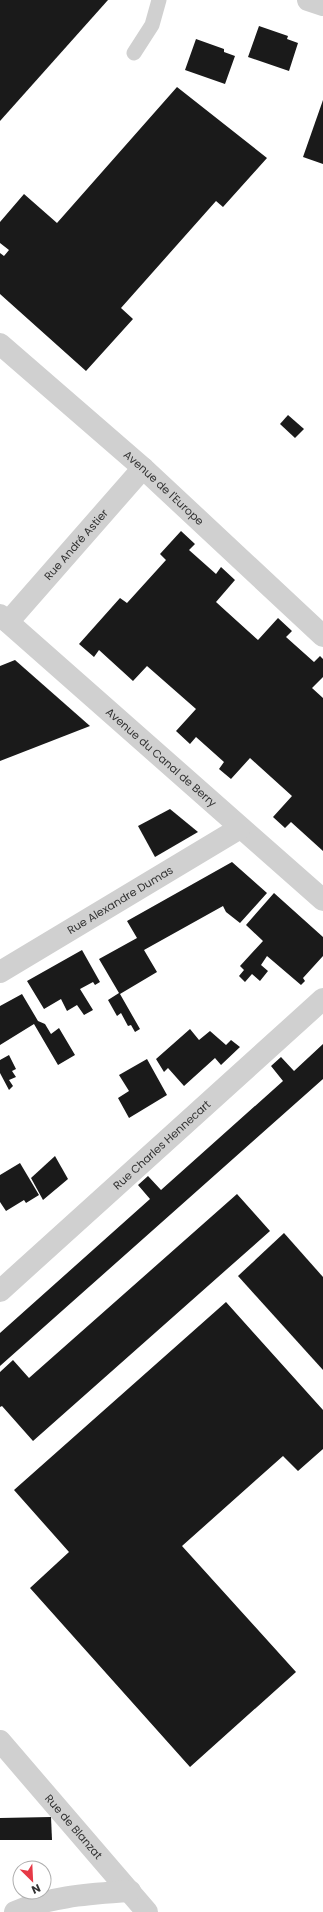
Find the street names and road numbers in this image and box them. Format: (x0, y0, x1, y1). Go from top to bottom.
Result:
street label: Avenue de l'Europe (120, 447, 208, 529)
street label: Rue André Astier (40, 505, 112, 584)
street label: Avenue du Canal de Berry (102, 704, 221, 811)
street label: Rue Alexandre Dumas (64, 862, 176, 938)
street label: Rue Charles Hennecart (109, 1096, 214, 1193)
street label: Rue de Blanzat (41, 1791, 106, 1863)

